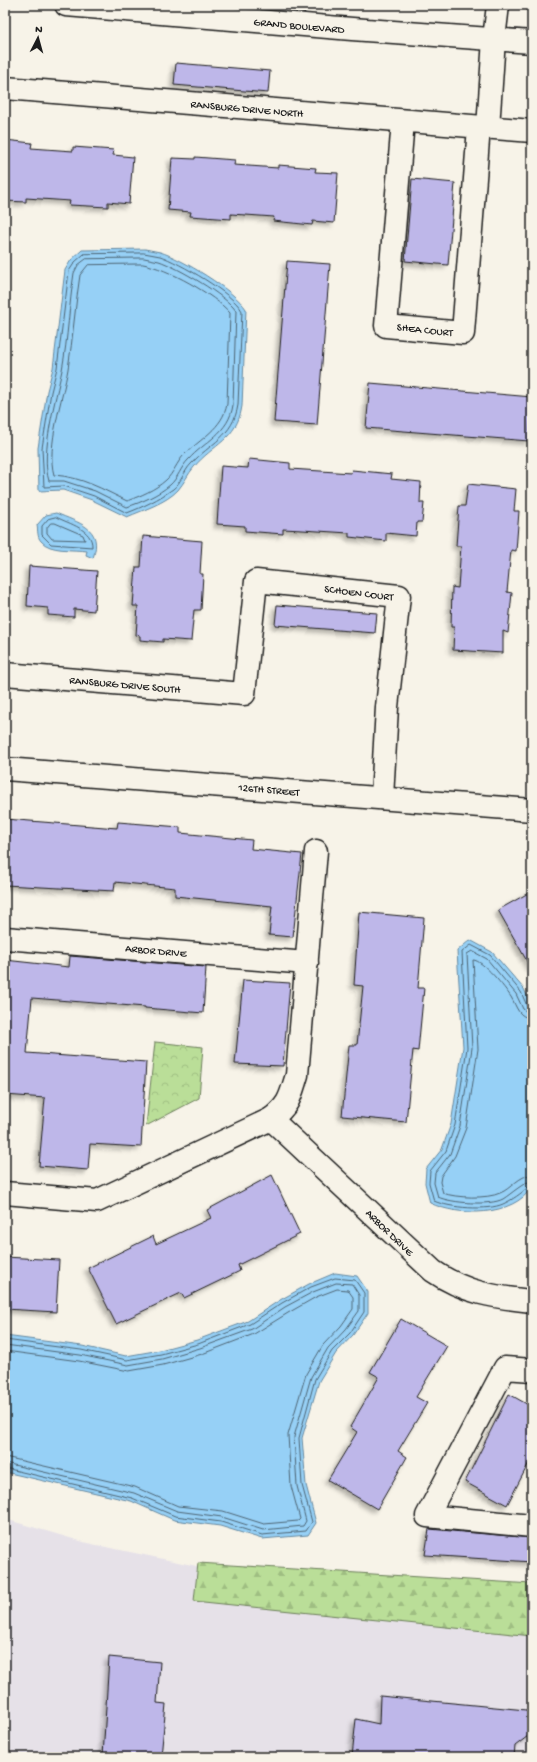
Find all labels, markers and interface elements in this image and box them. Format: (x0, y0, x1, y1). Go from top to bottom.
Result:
street label: GRAND BOULEVARD (253, 17, 346, 37)
north arrow (18, 18, 58, 58)
text: N (35, 24, 43, 36)
street label: RANSBURG DRIVE NORTH (190, 99, 304, 121)
street label: SHEA COURT (396, 322, 454, 340)
street label: SCHOEN COURT (324, 584, 395, 604)
street label: RANSBURG DRIVE SOUTH (69, 675, 182, 697)
street label: 126TH STREET (237, 782, 301, 800)
street label: ARBOR DRIVE (125, 943, 188, 961)
street label: ARBOR DRIVE (362, 1208, 416, 1260)

